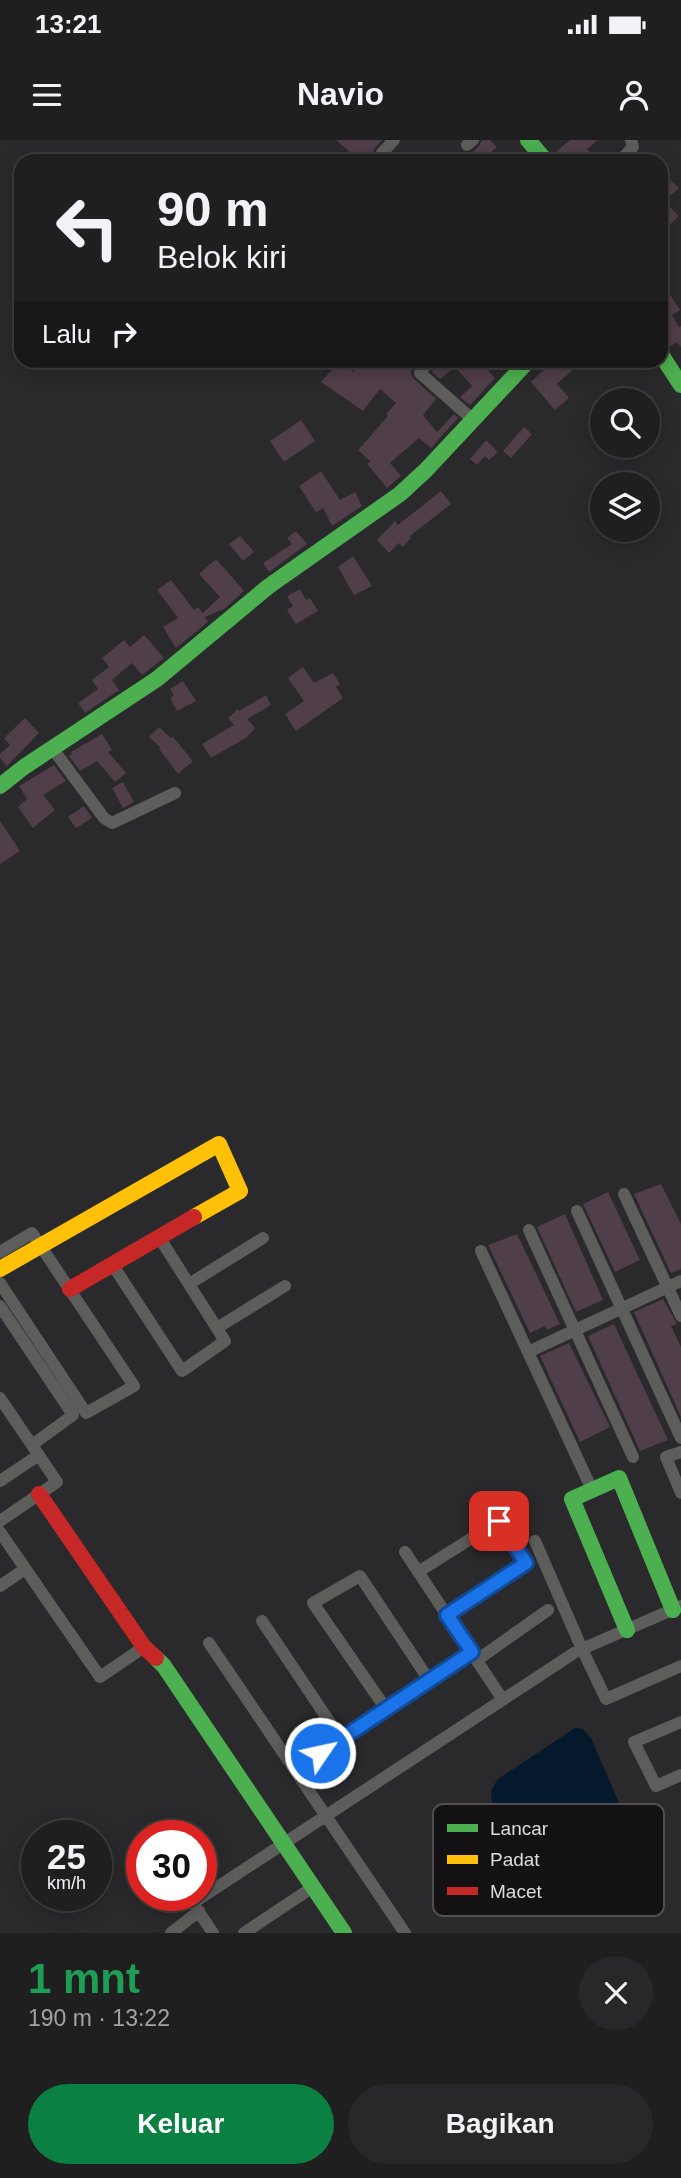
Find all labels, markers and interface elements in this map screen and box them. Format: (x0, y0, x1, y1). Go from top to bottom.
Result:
text: 13:21 (35, 9, 102, 39)
icon: menu (28, 76, 66, 114)
text: Navio (297, 76, 384, 112)
icon: person (615, 76, 653, 114)
icon: left (42, 182, 133, 273)
text: 90 m (157, 182, 269, 236)
text: Belok kiri (157, 239, 287, 275)
icon: right (105, 315, 143, 353)
text: Lalu (42, 319, 91, 349)
map controls (590, 388, 660, 542)
button: search (590, 388, 660, 458)
button: layers (590, 472, 660, 542)
pin (469, 1491, 529, 1551)
icon: arrive (480, 1502, 518, 1540)
position arrow (283, 1716, 357, 1790)
legend (433, 1804, 664, 1916)
text: Lancar (490, 1818, 549, 1839)
speed limit sign: 30 (126, 1820, 217, 1911)
text: 25 (47, 1837, 86, 1876)
text: Padat (490, 1849, 540, 1870)
text: km/h (47, 1873, 86, 1893)
text: Macet (490, 1881, 542, 1902)
text: 1 mnt (28, 1955, 140, 2002)
button: close (579, 1956, 653, 2030)
text: 190 m · 13:22 (28, 2005, 170, 2031)
button: Keluar (28, 2084, 334, 2164)
button: Bagikan (348, 2084, 653, 2164)

